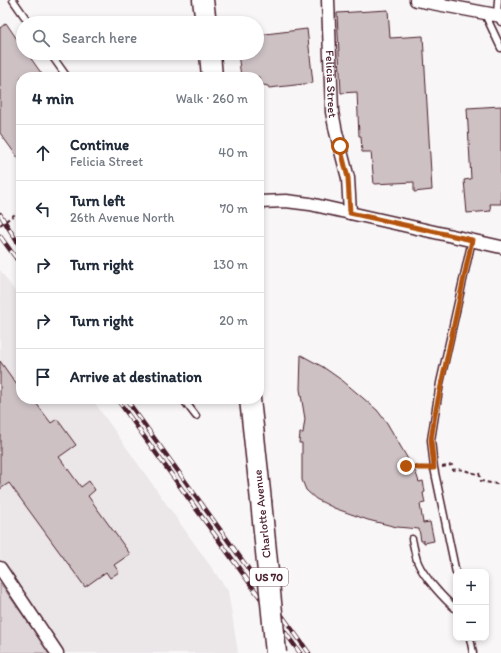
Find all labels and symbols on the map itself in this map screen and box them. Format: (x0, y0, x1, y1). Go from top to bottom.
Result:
street label: Felicia Street (323, 50, 340, 119)
route start (331, 137, 349, 155)
route end (397, 457, 415, 475)
street label: Charlotte Avenue (250, 469, 274, 559)
road number: US 70 (250, 568, 288, 586)

